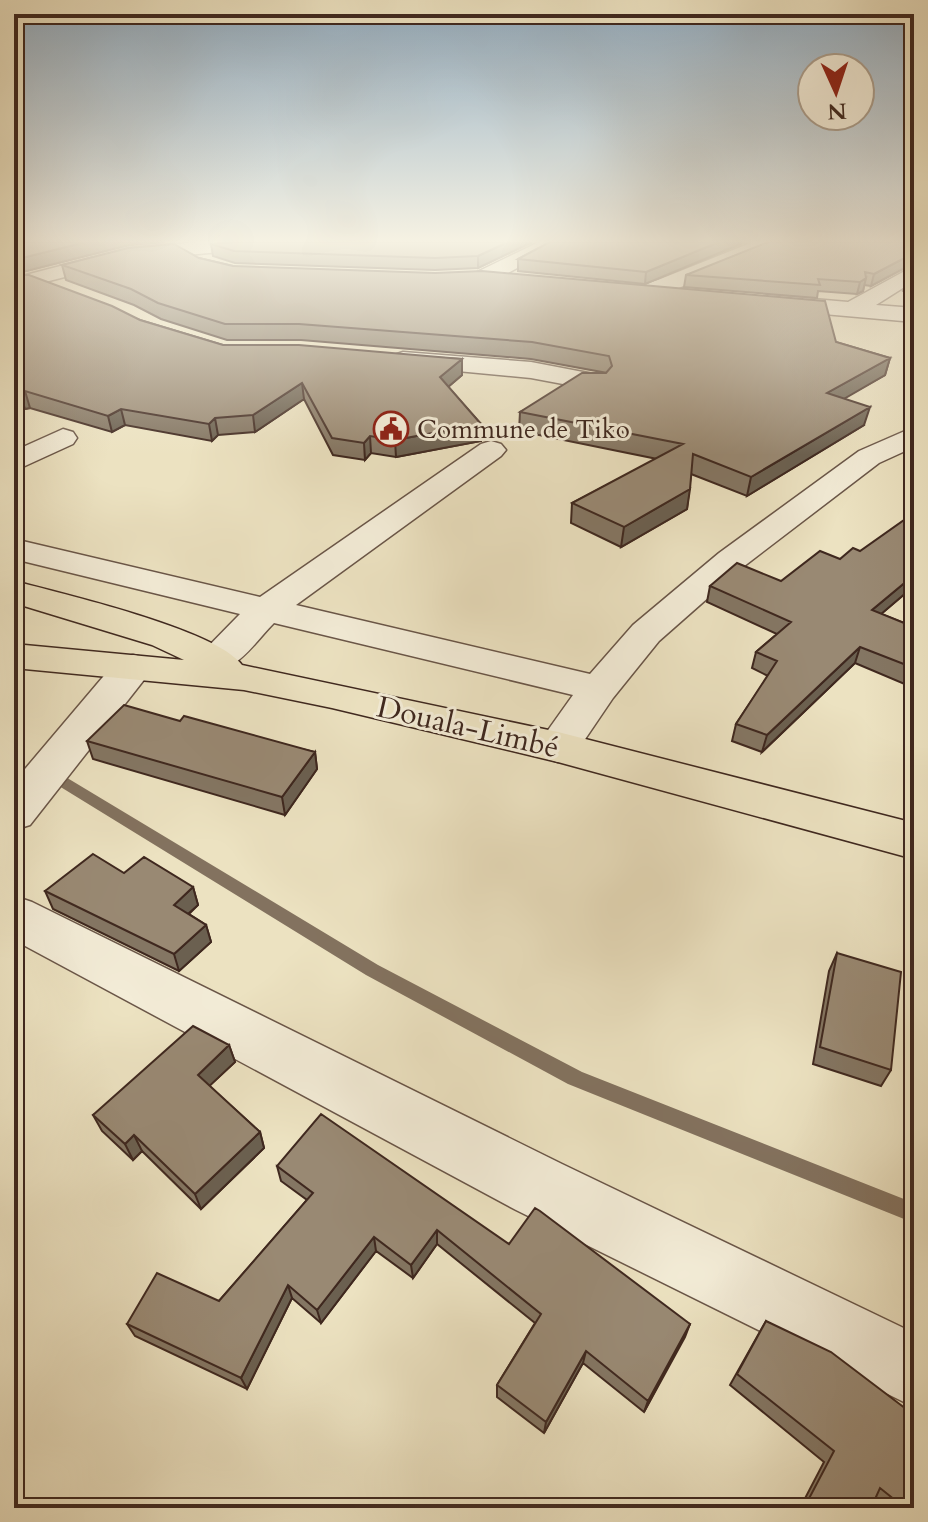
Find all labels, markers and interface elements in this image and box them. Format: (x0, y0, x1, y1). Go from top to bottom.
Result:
north arrow (796, 52, 876, 132)
text: N (827, 95, 847, 126)
public building icon: Commune de Tiko (372, 410, 410, 448)
place label: Commune de Tiko (417, 412, 630, 447)
street label: Douala-Limbé (373, 687, 563, 768)

